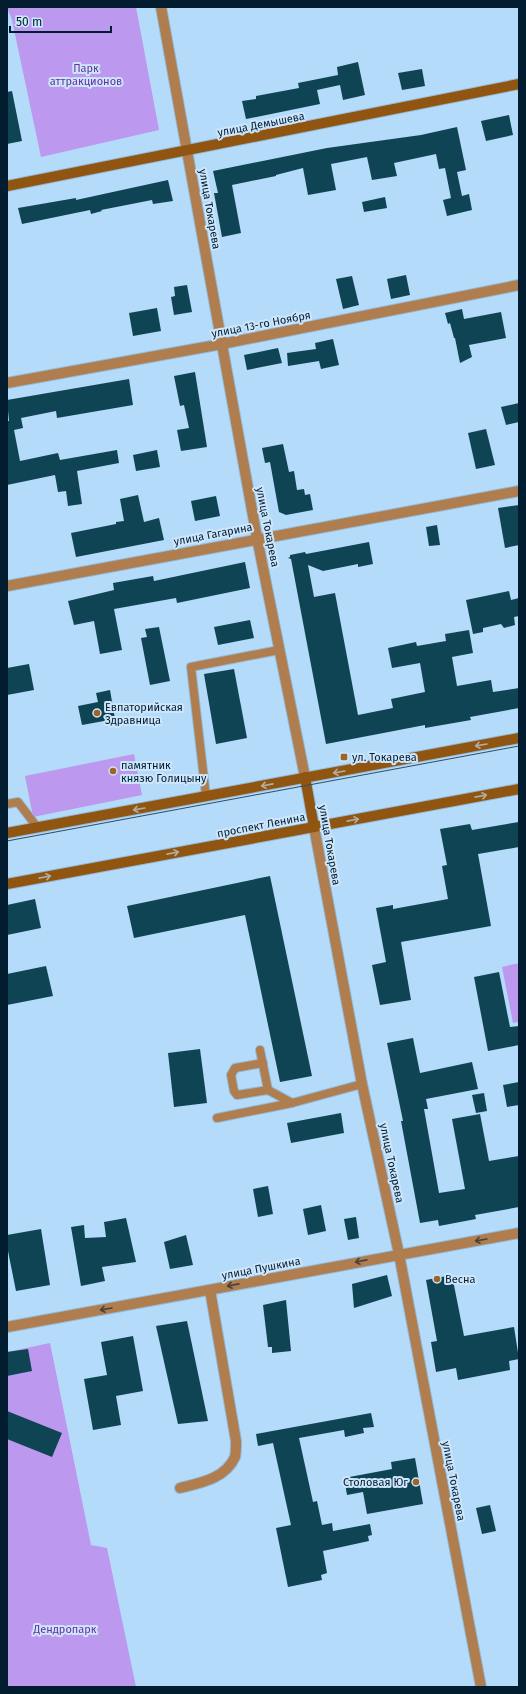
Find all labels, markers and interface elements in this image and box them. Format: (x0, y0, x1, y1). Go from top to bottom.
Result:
scale bar (10, 8, 111, 34)
text: 50 m (16, 15, 42, 29)
park label: Парк аттракционов (50, 62, 122, 88)
street label: улица Демышева (216, 110, 306, 139)
street label: улица Токарева (196, 168, 223, 250)
street label: улица 13-го Ноября (210, 308, 312, 340)
street label: улица Токарева (253, 486, 282, 568)
street label: улица Гагарина (173, 520, 254, 548)
place label: Евпаторийская Здравница (105, 701, 183, 727)
marker: Евпаторийская Здравница (92, 708, 102, 718)
one-way arrow (475, 742, 488, 750)
place label: ул. Токарева (352, 751, 417, 764)
marker: ул. Токарева (339, 752, 349, 762)
place label: памятник князю Голицыну (121, 759, 207, 785)
marker: памятник князю Голицыну (108, 766, 118, 776)
one-way arrow (333, 768, 346, 776)
one-way arrow (261, 781, 274, 789)
one-way arrow (474, 792, 487, 800)
street label: улица Токарева (316, 804, 343, 886)
one-way arrow (133, 805, 146, 813)
street label: проспект Ленина (216, 811, 306, 840)
one-way arrow (346, 816, 359, 824)
one-way arrow (166, 849, 179, 857)
one-way arrow (38, 873, 51, 881)
street label: улица Токарева (377, 1122, 406, 1204)
one-way arrow (475, 1236, 488, 1244)
street label: улица Пушкина (221, 1254, 302, 1283)
one-way arrow (355, 1258, 368, 1266)
place label: Весна (445, 1273, 475, 1286)
marker: Весна (432, 1274, 442, 1284)
one-way arrow (227, 1282, 240, 1290)
one-way arrow (99, 1305, 112, 1313)
street label: улица Токарева (439, 1440, 468, 1522)
place label: Столовая Юг (343, 1476, 408, 1489)
marker: Столовая Юг (411, 1477, 421, 1487)
park label: Дендропарк (32, 1623, 97, 1636)

